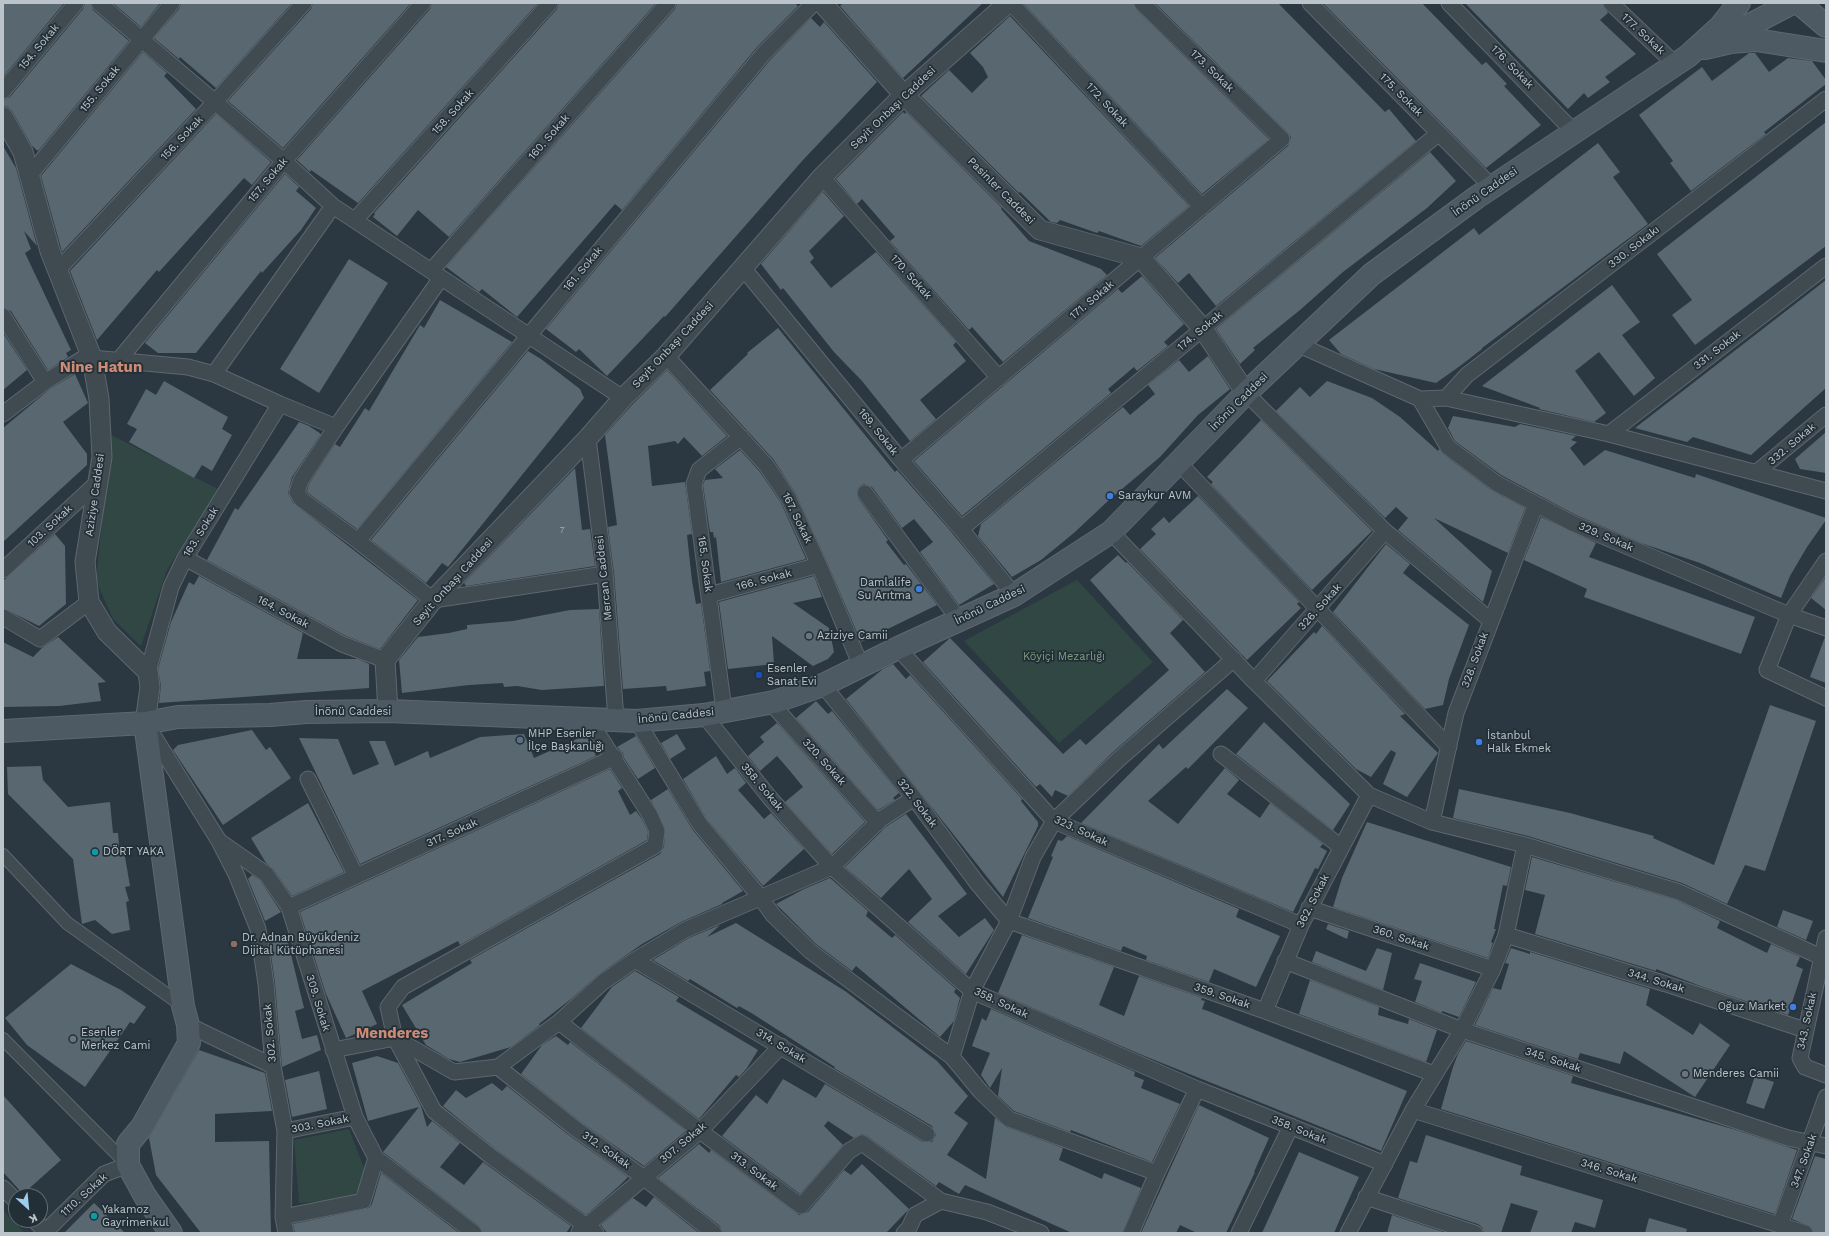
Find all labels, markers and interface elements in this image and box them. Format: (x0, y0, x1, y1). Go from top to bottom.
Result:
street label: 177. Sokak (1619, 11, 1667, 57)
street label: 154. Sokak (16, 21, 62, 73)
street label: 176. Sokak (1488, 42, 1536, 92)
street label: 173. Sokak (1187, 47, 1237, 95)
street label: 155. Sokak (77, 63, 123, 115)
street label: Seyit Onbaşı Caddesi (848, 64, 938, 152)
street label: 175. Sokak (1377, 71, 1425, 119)
street label: 172. Sokak (1083, 80, 1131, 130)
street label: 158. Sokak (429, 87, 477, 137)
street label: 160. Sokak (525, 111, 573, 163)
street label: 156. Sokak (158, 113, 206, 163)
street label: 157. Sokak (245, 155, 291, 205)
street label: Pasinler Caddesi (965, 155, 1037, 227)
street label: İnönü Caddesi (1450, 165, 1520, 219)
street label: 330. Sokakı (1606, 223, 1662, 271)
street label: 161. Sokak (561, 244, 605, 294)
street label: 170. Sokak (887, 252, 935, 302)
street label: 171. Sokak (1067, 278, 1117, 322)
street label: Seyit Onbaşı Caddesi (630, 299, 716, 391)
street label: 174. Sokak (1175, 308, 1225, 354)
street label: 331. Sokak (1691, 328, 1743, 372)
district label: Nine Hatun (60, 359, 142, 377)
street label: İnönü Caddesi (1207, 370, 1271, 434)
street label: 169. Sokak (855, 406, 901, 458)
street label: 332. Sokak (1765, 420, 1819, 468)
street label: Aziziye Caddesi (83, 453, 107, 537)
place label: Saraykur AVM (1118, 489, 1191, 503)
street label: 167. Sokak (779, 490, 815, 546)
marker: Saraykur AVM (1105, 491, 1115, 501)
street label: 103. Sokak (25, 502, 75, 550)
street label: 163. Sokak (180, 505, 222, 559)
street label: 329. Sokak (1577, 520, 1635, 554)
house number: 7 (559, 525, 565, 535)
street label: Seyit Onbaşı Caddesi (410, 535, 496, 629)
street label: Mercan Caddesi (593, 535, 615, 621)
street label: 165. Sokak (695, 535, 715, 593)
street label: 166. Sokak (735, 566, 793, 594)
place label: Damlalife Su Arıtma (857, 576, 911, 602)
street label: 326. Sokak (1296, 581, 1344, 633)
street label: İnönü Caddesi (953, 582, 1027, 628)
marker: Damlalife Su Arıtma (914, 584, 924, 594)
street label: 164. Sokak (255, 593, 311, 631)
place label: Aziziye Camii (817, 629, 888, 643)
street label: 328. Sokak (1459, 630, 1491, 690)
marker: Aziziye Camii (804, 631, 814, 641)
park label: Köyiçi Mezarlığı (1023, 650, 1105, 664)
place label: Esenler Sanat Evi (767, 662, 817, 688)
marker: Esenler Sanat Evi (754, 670, 764, 680)
street label: İnönü Caddesi (315, 705, 391, 719)
street label: İnönü Caddesi (637, 705, 715, 727)
place label: MHP Esenler İlçe Başkanlığı (528, 727, 604, 753)
place label: İstanbul Halk Ekmek (1487, 729, 1551, 755)
marker: MHP Esenler İlçe Başkanlığı (515, 735, 525, 745)
street label: 320. Sokak (800, 736, 848, 788)
marker: İstanbul Halk Ekmek (1474, 737, 1484, 747)
street label: 358. Sokak (738, 760, 786, 814)
street label: 322. Sokak (894, 776, 940, 830)
street label: 323. Sokak (1052, 813, 1110, 849)
street label: 317. Sokak (424, 816, 480, 850)
place label: DÖRT YAKA (103, 845, 164, 859)
marker: DÖRT YAKA (90, 847, 100, 857)
street label: 362. Sokak (1294, 872, 1332, 930)
street label: 360. Sokak (1371, 923, 1431, 953)
place label: Dr. Adnan Büyükdeniz Dijital Kütüphanesi (242, 931, 359, 957)
marker: Dr. Adnan Büyükdeniz Dijital Kütüphanesi (229, 939, 239, 949)
street label: 344. Sokak (1626, 966, 1686, 996)
street label: 309. Sokak (303, 973, 333, 1033)
street label: 359. Sokak (1192, 980, 1252, 1012)
street label: 358. Sokak (972, 985, 1030, 1021)
street label: 343. Sokak (1794, 991, 1820, 1051)
place label: Oğuz Market (1718, 1000, 1785, 1014)
marker: Oğuz Market (1788, 1002, 1798, 1012)
street label: 302. Sokak (261, 1003, 279, 1063)
district label: Menderes (356, 1025, 428, 1043)
place label: Esenler Merkez Cami (81, 1026, 150, 1052)
street label: 314. Sokak (754, 1026, 808, 1066)
marker: Esenler Merkez Cami (68, 1034, 78, 1044)
street label: 345. Sokak (1523, 1045, 1583, 1075)
place label: Menderes Camii (1693, 1067, 1779, 1081)
marker: Menderes Camii (1680, 1069, 1690, 1079)
street label: 303. Sokak (290, 1112, 350, 1136)
street label: 358. Sokak (1269, 1113, 1329, 1147)
street label: 307. Sokak (657, 1120, 709, 1166)
street label: 312. Sokak (579, 1129, 633, 1171)
street label: 347. Sokak (1788, 1132, 1820, 1190)
street label: 313. Sokak (728, 1149, 780, 1193)
street label: 346. Sokak (1579, 1156, 1639, 1186)
street label: 1110. Sokak (58, 1171, 110, 1219)
north arrow (8, 1188, 48, 1228)
place label: Yakamoz Gayrimenkul (102, 1203, 169, 1229)
text: K (27, 1211, 40, 1226)
marker: Yakamoz Gayrimenkul (89, 1211, 99, 1221)

